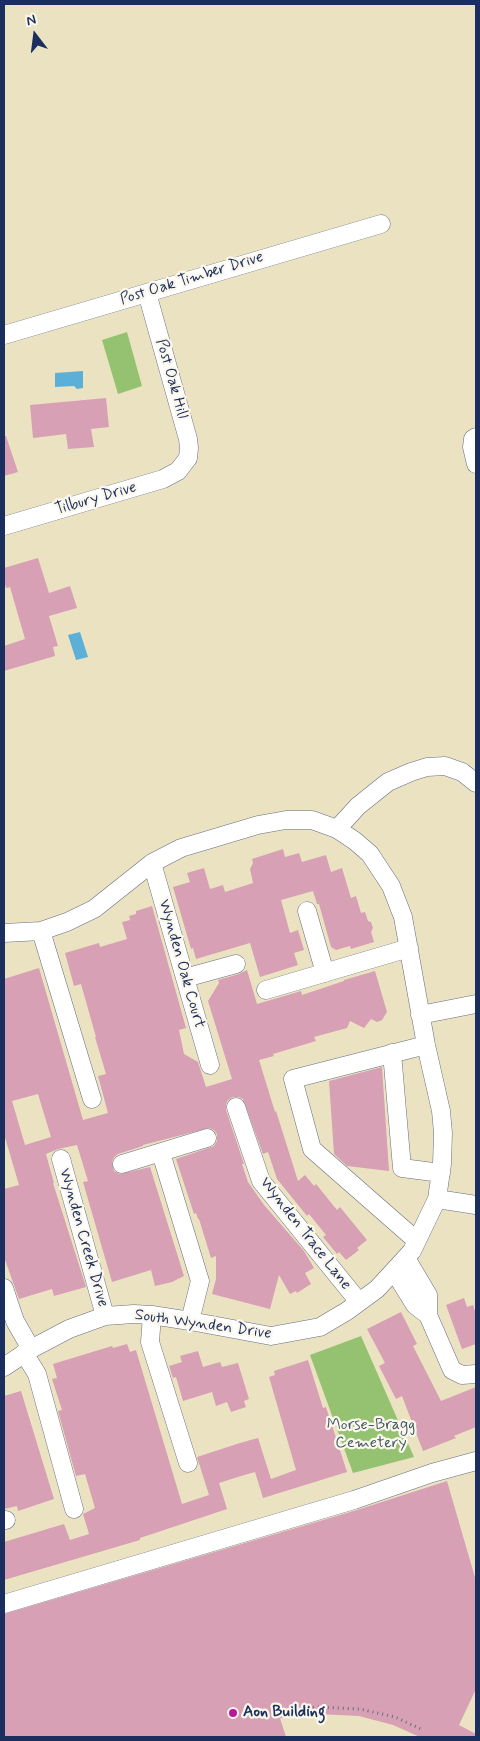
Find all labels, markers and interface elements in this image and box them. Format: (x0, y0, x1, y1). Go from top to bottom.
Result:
north arrow (10, 10, 60, 60)
text: N (24, 11, 38, 30)
street label: Post Oak Timber Drive (118, 248, 266, 310)
street label: Post Oak Hill (150, 337, 192, 421)
street label: Tilbury Drive (53, 478, 139, 520)
street label: Wynden Oak Court (153, 897, 209, 1031)
street label: Wynden Creek Drive (54, 1166, 112, 1310)
street label: Wynden Trace Lane (255, 1174, 355, 1294)
street label: South Wynden Drive (133, 1306, 273, 1344)
park label: Morse-Bragg Cemetery (327, 1416, 415, 1454)
place label: Aon Building (243, 1703, 325, 1723)
marker: Aon Building (227, 1707, 239, 1719)

